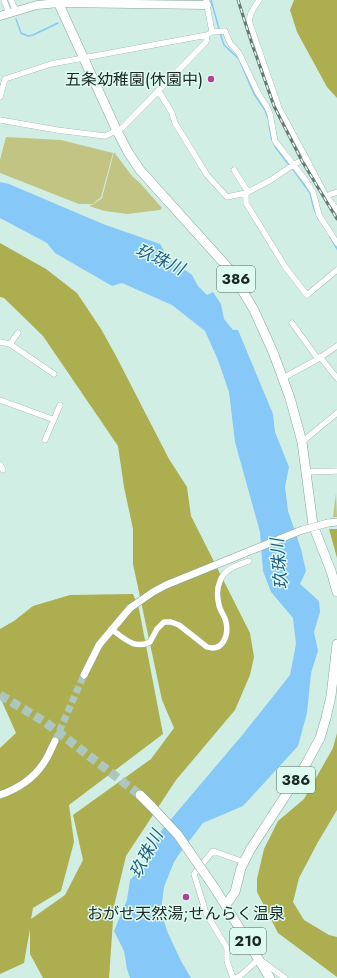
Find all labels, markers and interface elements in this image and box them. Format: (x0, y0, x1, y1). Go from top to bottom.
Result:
place label: 五条幼稚園(休園中) (65, 68, 203, 91)
marker: 五条幼稚園(休園中) (206, 74, 216, 84)
water label: 玖珠川 (132, 237, 190, 281)
road number: 386 (217, 266, 255, 292)
water label: 玖珠川 (265, 536, 293, 590)
road number: 386 (277, 767, 315, 793)
water label: 玖珠川 (123, 824, 170, 882)
marker: おがせ天然湯;せんらく温泉 (181, 892, 191, 902)
place label: おがせ天然湯;せんらく温泉 (87, 902, 285, 925)
road number: 210 (230, 928, 266, 954)

